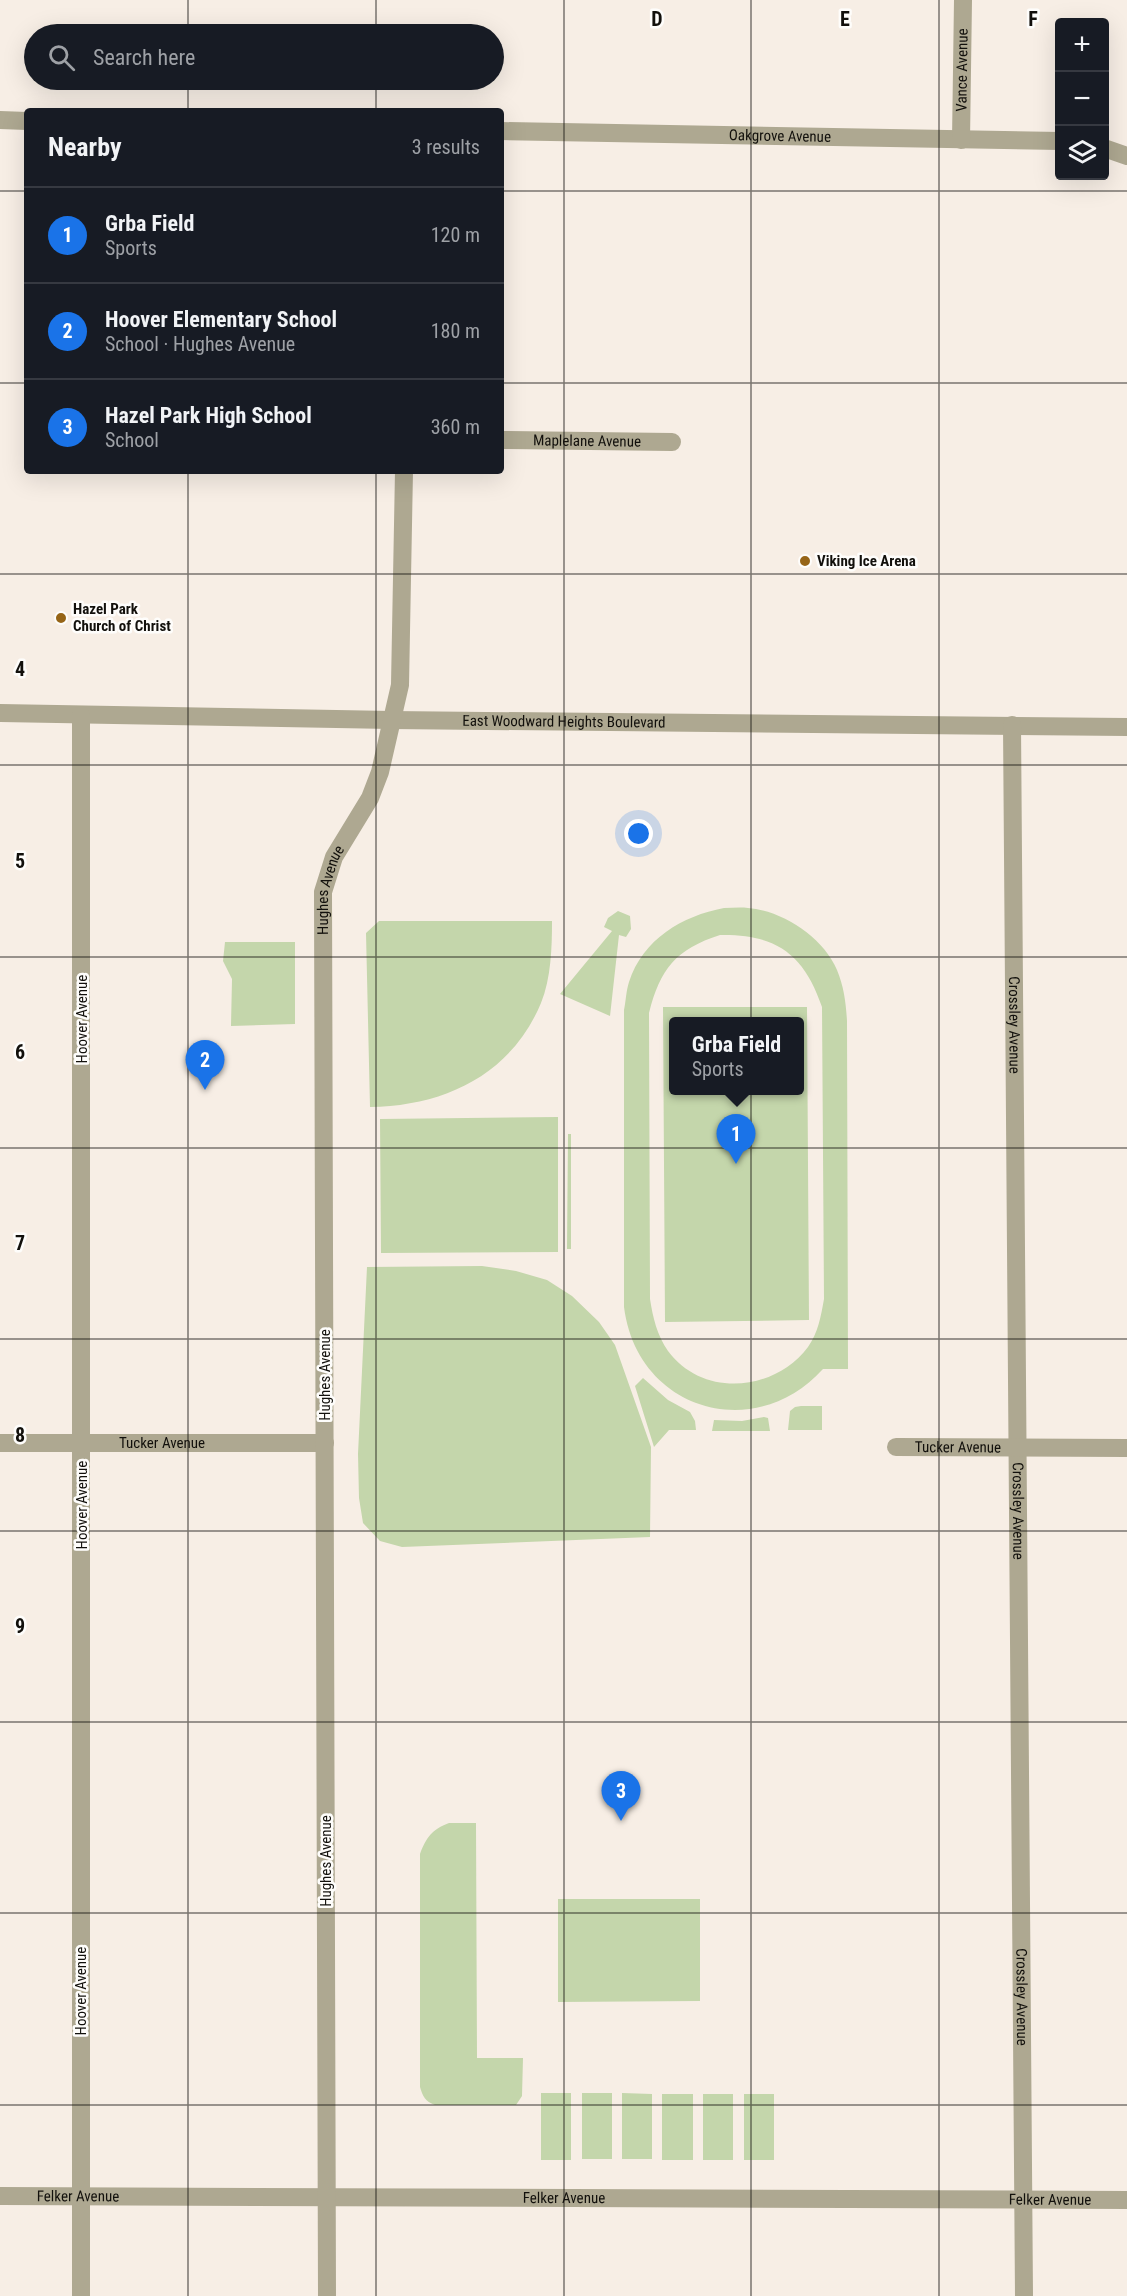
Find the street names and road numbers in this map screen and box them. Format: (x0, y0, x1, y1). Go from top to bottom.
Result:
street label: Vance Avenue (952, 28, 972, 112)
street label: Oakgrove Avenue (729, 126, 831, 146)
street label: Maplelane Avenue (533, 431, 641, 451)
street label: East Woodward Heights Boulevard (462, 712, 666, 732)
street label: Hughes Avenue (314, 842, 348, 935)
street label: Hoover Avenue (73, 975, 91, 1063)
street label: Crossley Avenue (1005, 976, 1024, 1074)
street label: Hughes Avenue (316, 1329, 334, 1421)
street label: Tucker Avenue (119, 1434, 205, 1452)
street label: Tucker Avenue (915, 1438, 1001, 1456)
street label: Hoover Avenue (73, 1461, 91, 1549)
street label: Crossley Avenue (1009, 1462, 1027, 1560)
street label: Hughes Avenue (317, 1815, 335, 1907)
street label: Hoover Avenue (72, 1947, 90, 2035)
street label: Crossley Avenue (1012, 1948, 1031, 2046)
street label: Felker Avenue (37, 2187, 119, 2205)
street label: Felker Avenue (523, 2189, 605, 2207)
street label: Felker Avenue (1009, 2191, 1091, 2209)

